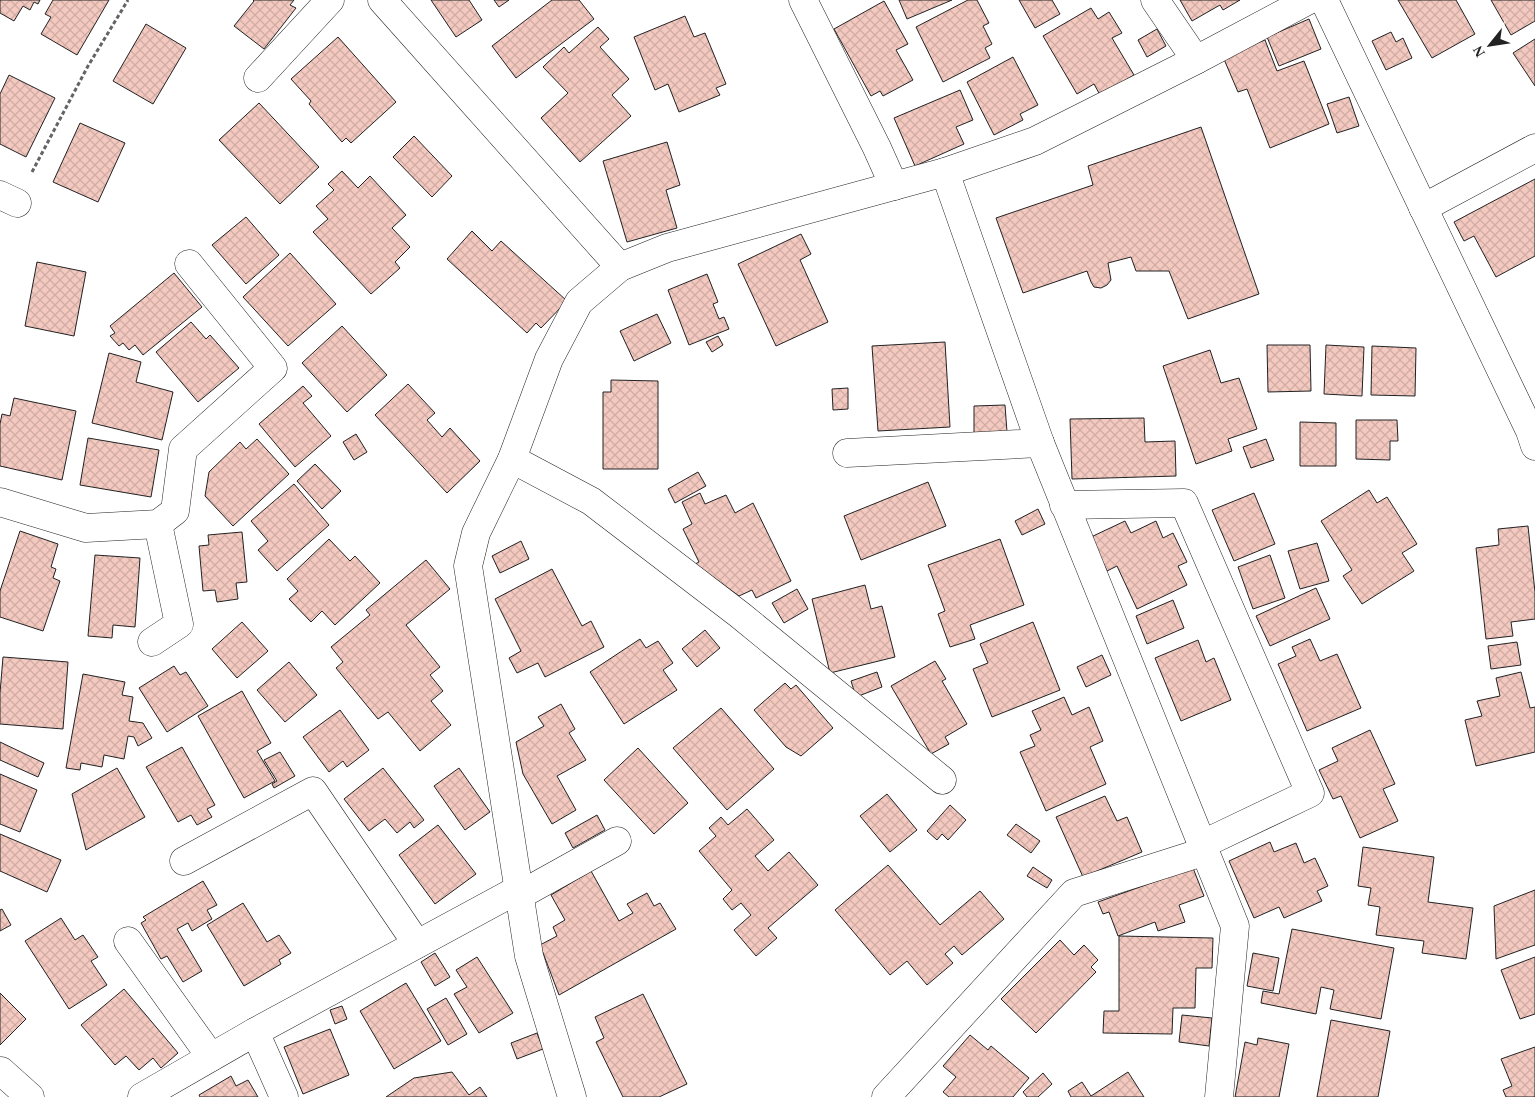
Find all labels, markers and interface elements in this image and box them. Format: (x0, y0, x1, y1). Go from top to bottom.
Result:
north arrow (1465, 20, 1515, 70)
text: N (1470, 43, 1488, 59)

